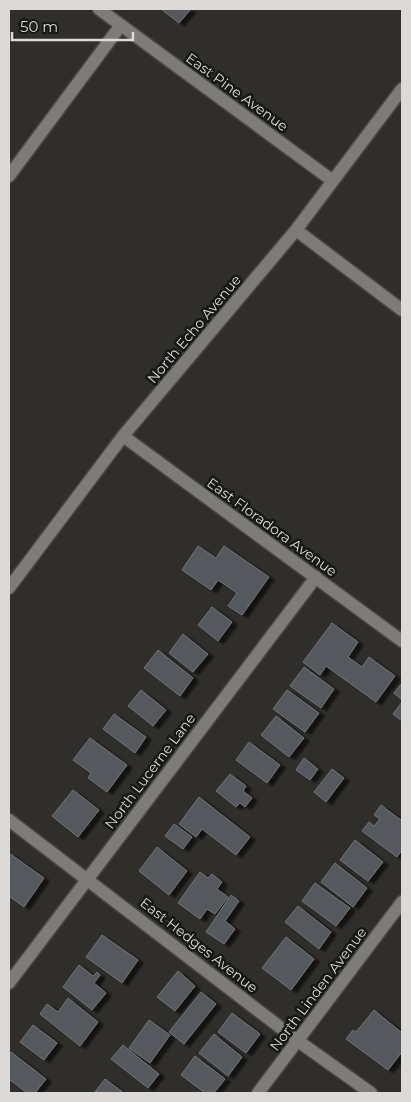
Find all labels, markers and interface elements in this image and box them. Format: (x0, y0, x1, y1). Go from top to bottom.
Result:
scale bar (12, 10, 134, 42)
text: 50 m (20, 17, 58, 36)
street label: East Pine Avenue (182, 49, 292, 135)
street label: North Echo Avenue (143, 271, 245, 387)
street label: East Floradora Avenue (203, 474, 341, 580)
street label: North Lucerne Lane (101, 710, 199, 832)
street label: East Hedges Avenue (137, 893, 261, 997)
street label: North Linden Avenue (266, 924, 370, 1054)

